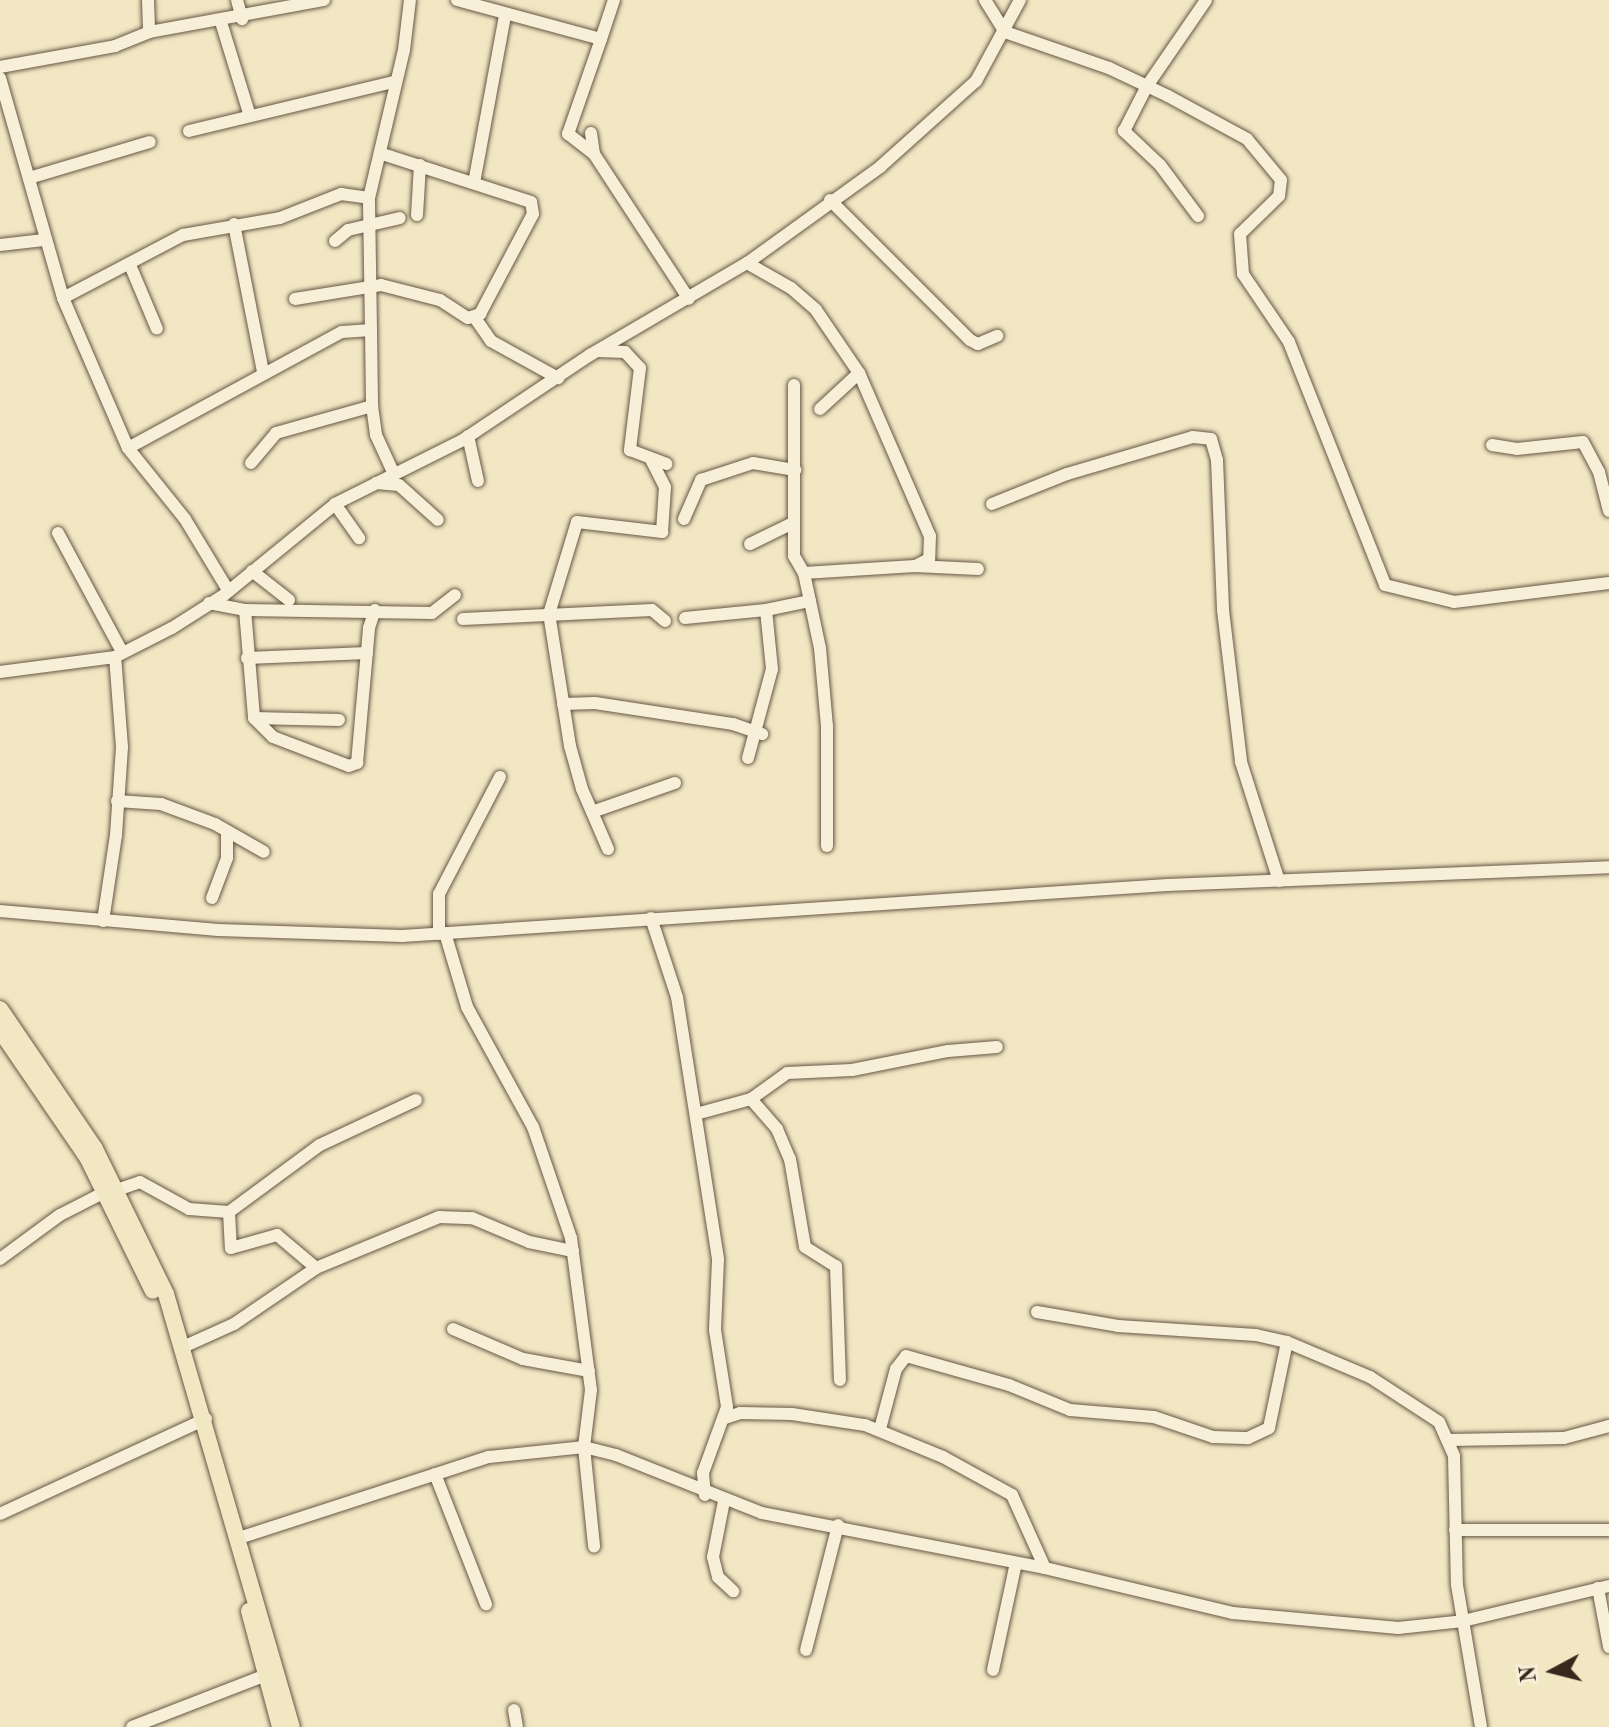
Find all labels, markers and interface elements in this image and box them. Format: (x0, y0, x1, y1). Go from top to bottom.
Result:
north arrow (1513, 1631, 1593, 1711)
text: N (1517, 1664, 1541, 1684)

